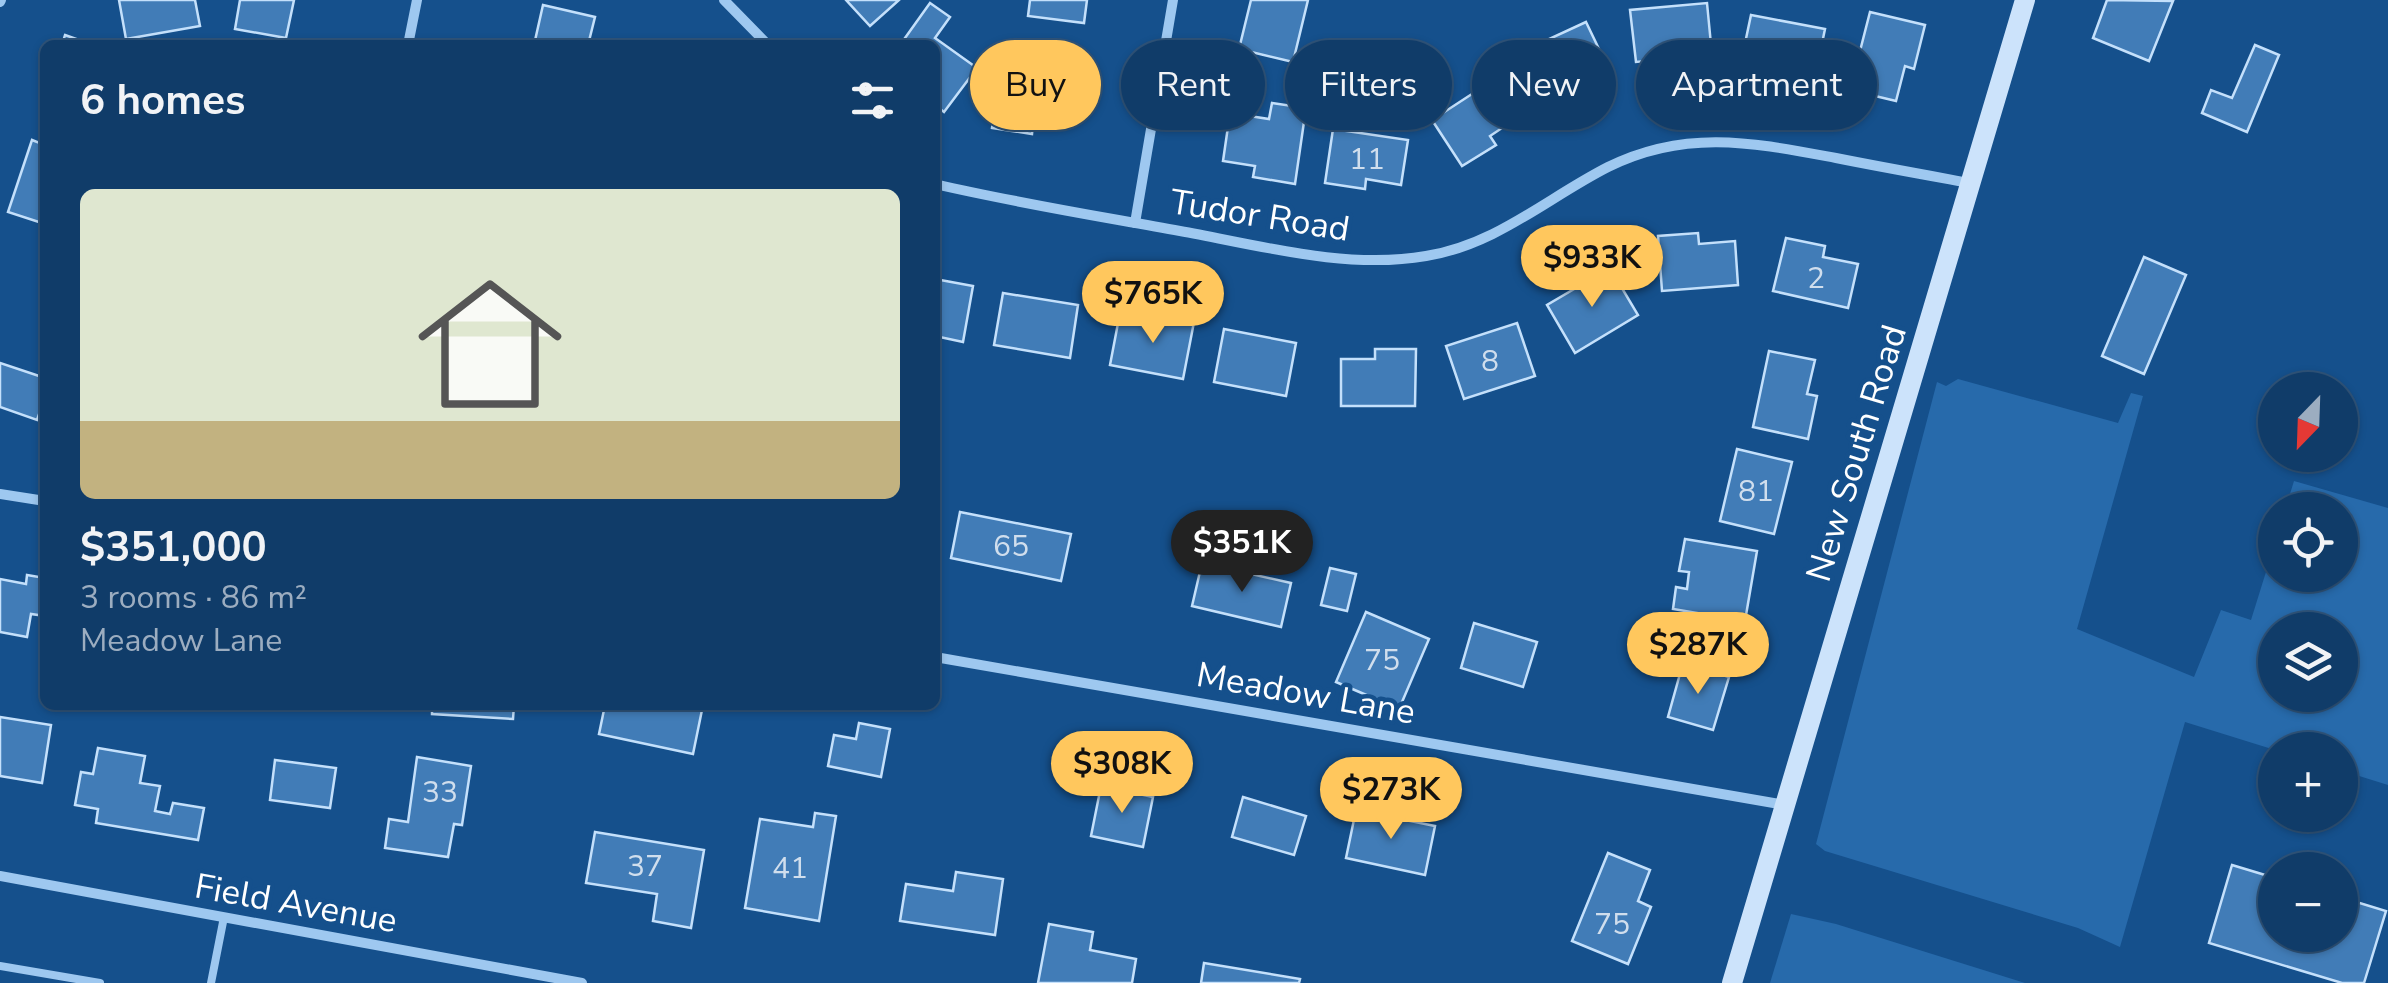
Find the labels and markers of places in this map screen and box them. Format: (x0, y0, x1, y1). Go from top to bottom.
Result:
pin: $933K (1522, 225, 1662, 310)
pin: $765K (1083, 261, 1223, 346)
pin: $351K (1172, 510, 1312, 595)
pin: $287K (1628, 612, 1768, 697)
pin: $308K (1052, 731, 1192, 816)
pin: $273K (1321, 757, 1461, 842)

